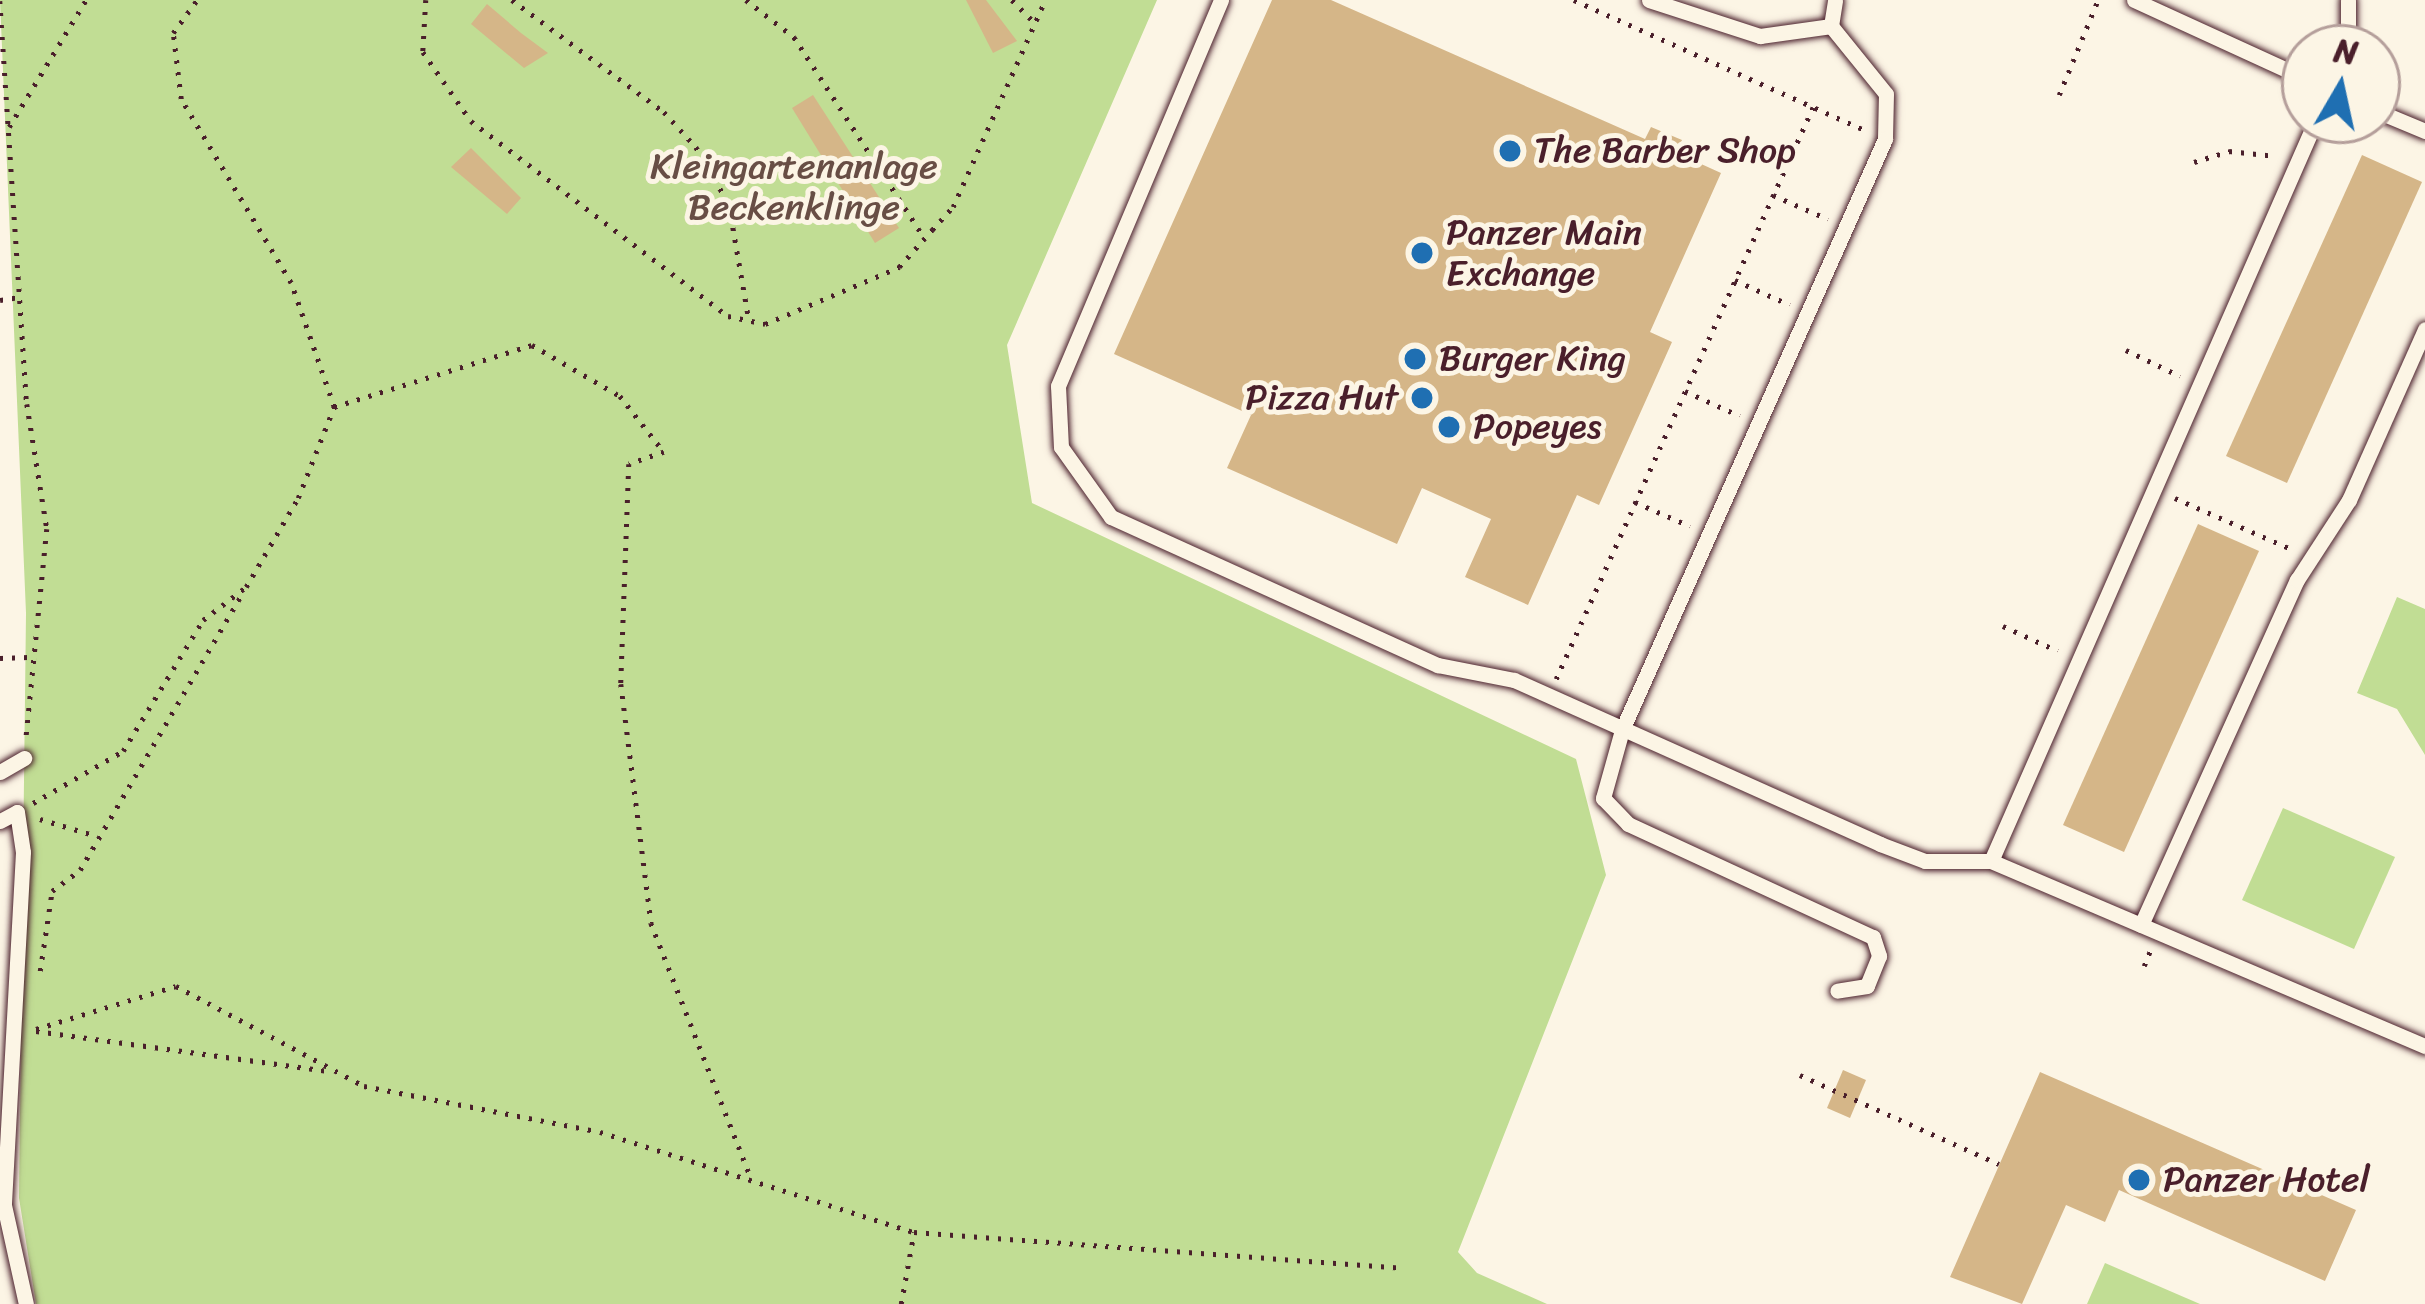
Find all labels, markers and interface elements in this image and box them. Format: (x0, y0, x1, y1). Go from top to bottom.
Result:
text: N (2330, 21, 2362, 82)
north arrow (2281, 24, 2401, 144)
place label: The Barber Shop (1534, 129, 1797, 173)
marker: The Barber Shop (1497, 138, 1523, 164)
park label: Kleingartenanlage Beckenklinge (650, 144, 938, 229)
place label: Panzer Main Exchange (1446, 210, 1642, 295)
marker: Panzer Main Exchange (1409, 240, 1435, 266)
place label: Burger King (1439, 337, 1626, 381)
marker: Burger King (1402, 346, 1428, 372)
place label: Pizza Hut (1244, 376, 1398, 420)
marker: Pizza Hut (1409, 385, 1435, 411)
place label: Popeyes (1473, 405, 1601, 449)
marker: Popeyes (1436, 414, 1462, 440)
place label: Panzer Hotel (2163, 1158, 2370, 1202)
marker: Panzer Hotel (2126, 1167, 2152, 1193)

